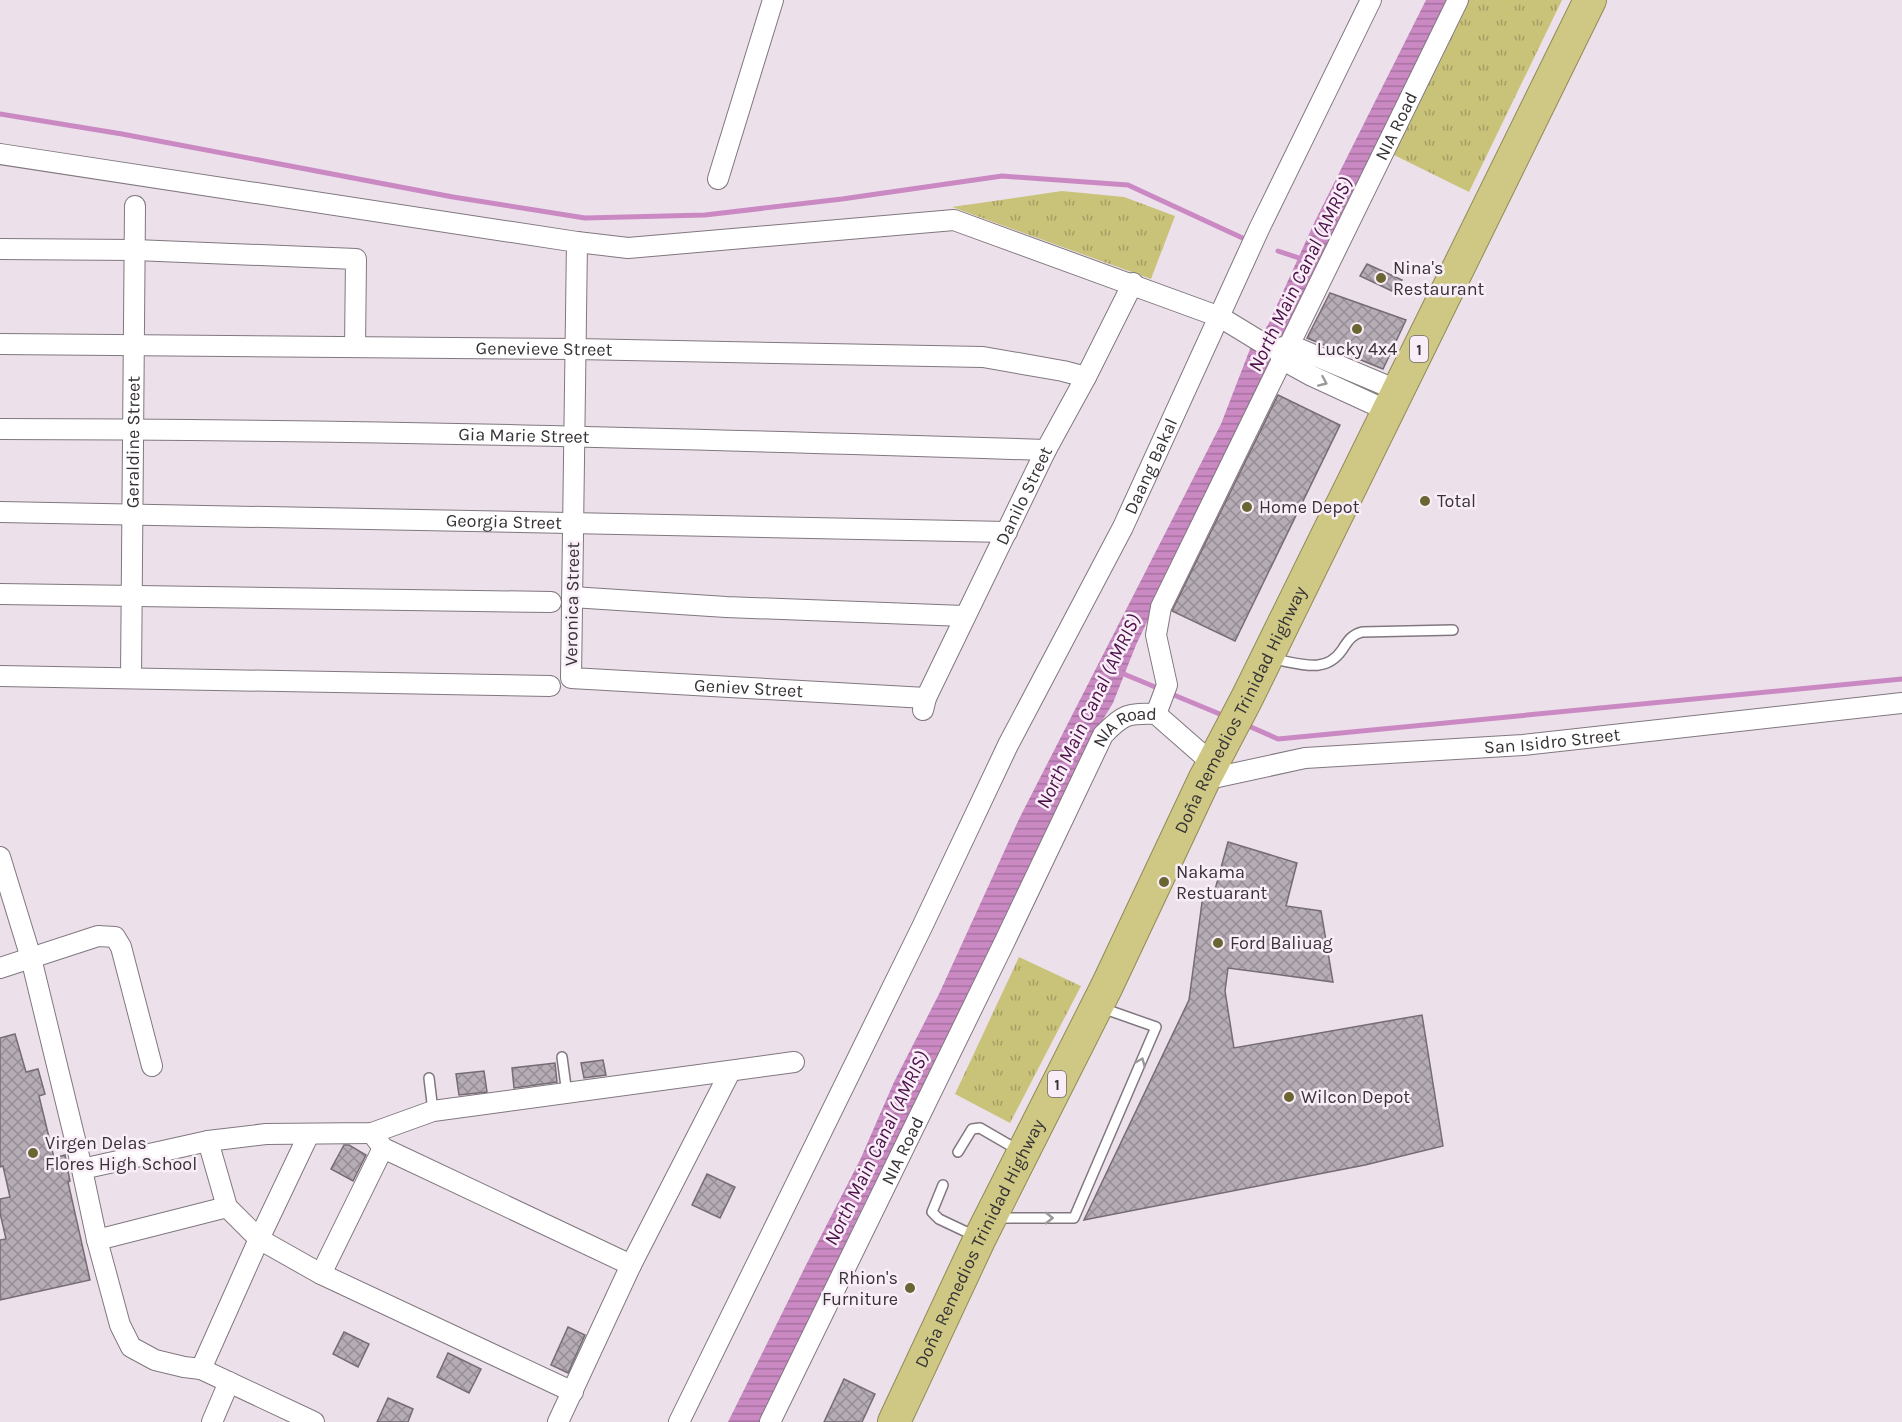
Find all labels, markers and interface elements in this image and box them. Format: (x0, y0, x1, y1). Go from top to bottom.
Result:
street label: NIA Road (1370, 88, 1422, 164)
water label: North Main Canal (AMRIS) (1243, 173, 1358, 375)
place label: Nina's Restaurant (1393, 257, 1485, 300)
marker: Nina's Restaurant (1374, 271, 1388, 285)
marker: Lucky 4x4 (1350, 322, 1364, 336)
road number: 1 (1410, 336, 1428, 362)
street label: Genevieve Street (476, 337, 613, 361)
place label: Lucky 4x4 (1317, 338, 1397, 360)
one-way arrow (1317, 374, 1328, 386)
street label: Geraldine Street (121, 376, 145, 508)
street label: Daang Bakal (1119, 415, 1182, 518)
street label: Gia Marie Street (458, 423, 590, 448)
street label: Danilo Street (991, 443, 1057, 549)
place label: Total (1437, 490, 1476, 512)
marker: Total (1418, 494, 1432, 508)
place label: Home Depot (1259, 496, 1360, 518)
marker: Home Depot (1240, 500, 1254, 514)
street label: Georgia Street (446, 509, 562, 534)
street label: Veronica Street (560, 541, 584, 666)
street label: Doña Remedios Trinidad Highway (1169, 582, 1312, 837)
water label: North Main Canal (AMRIS) (1031, 610, 1146, 812)
street label: Geniev Street (694, 674, 804, 702)
street label: NIA Road (1088, 703, 1157, 751)
street label: San Isidro Street (1483, 723, 1621, 758)
place label: Nakama Restuarant (1176, 861, 1268, 904)
marker: Nakama Restuarant (1157, 875, 1171, 889)
place label: Ford Baliuag (1230, 932, 1333, 954)
marker: Ford Baliuag (1211, 936, 1225, 950)
water label: North Main Canal (AMRIS) (819, 1047, 934, 1249)
one-way arrow (1134, 1057, 1146, 1068)
road number: 1 (1048, 1071, 1066, 1097)
place label: Wilcon Depot (1301, 1086, 1410, 1108)
marker: Wilcon Depot (1282, 1090, 1296, 1104)
street label: NIA Road (877, 1113, 929, 1188)
street label: Doña Remedios Trinidad Highway (910, 1115, 1049, 1371)
place label: Virgen Delas Flores High School (45, 1132, 197, 1175)
marker: Virgen Delas Flores High School (26, 1146, 40, 1160)
one-way arrow (1044, 1212, 1053, 1224)
place label: Rhion's Furniture (822, 1267, 898, 1310)
marker: Rhion's Furniture (903, 1281, 917, 1295)

